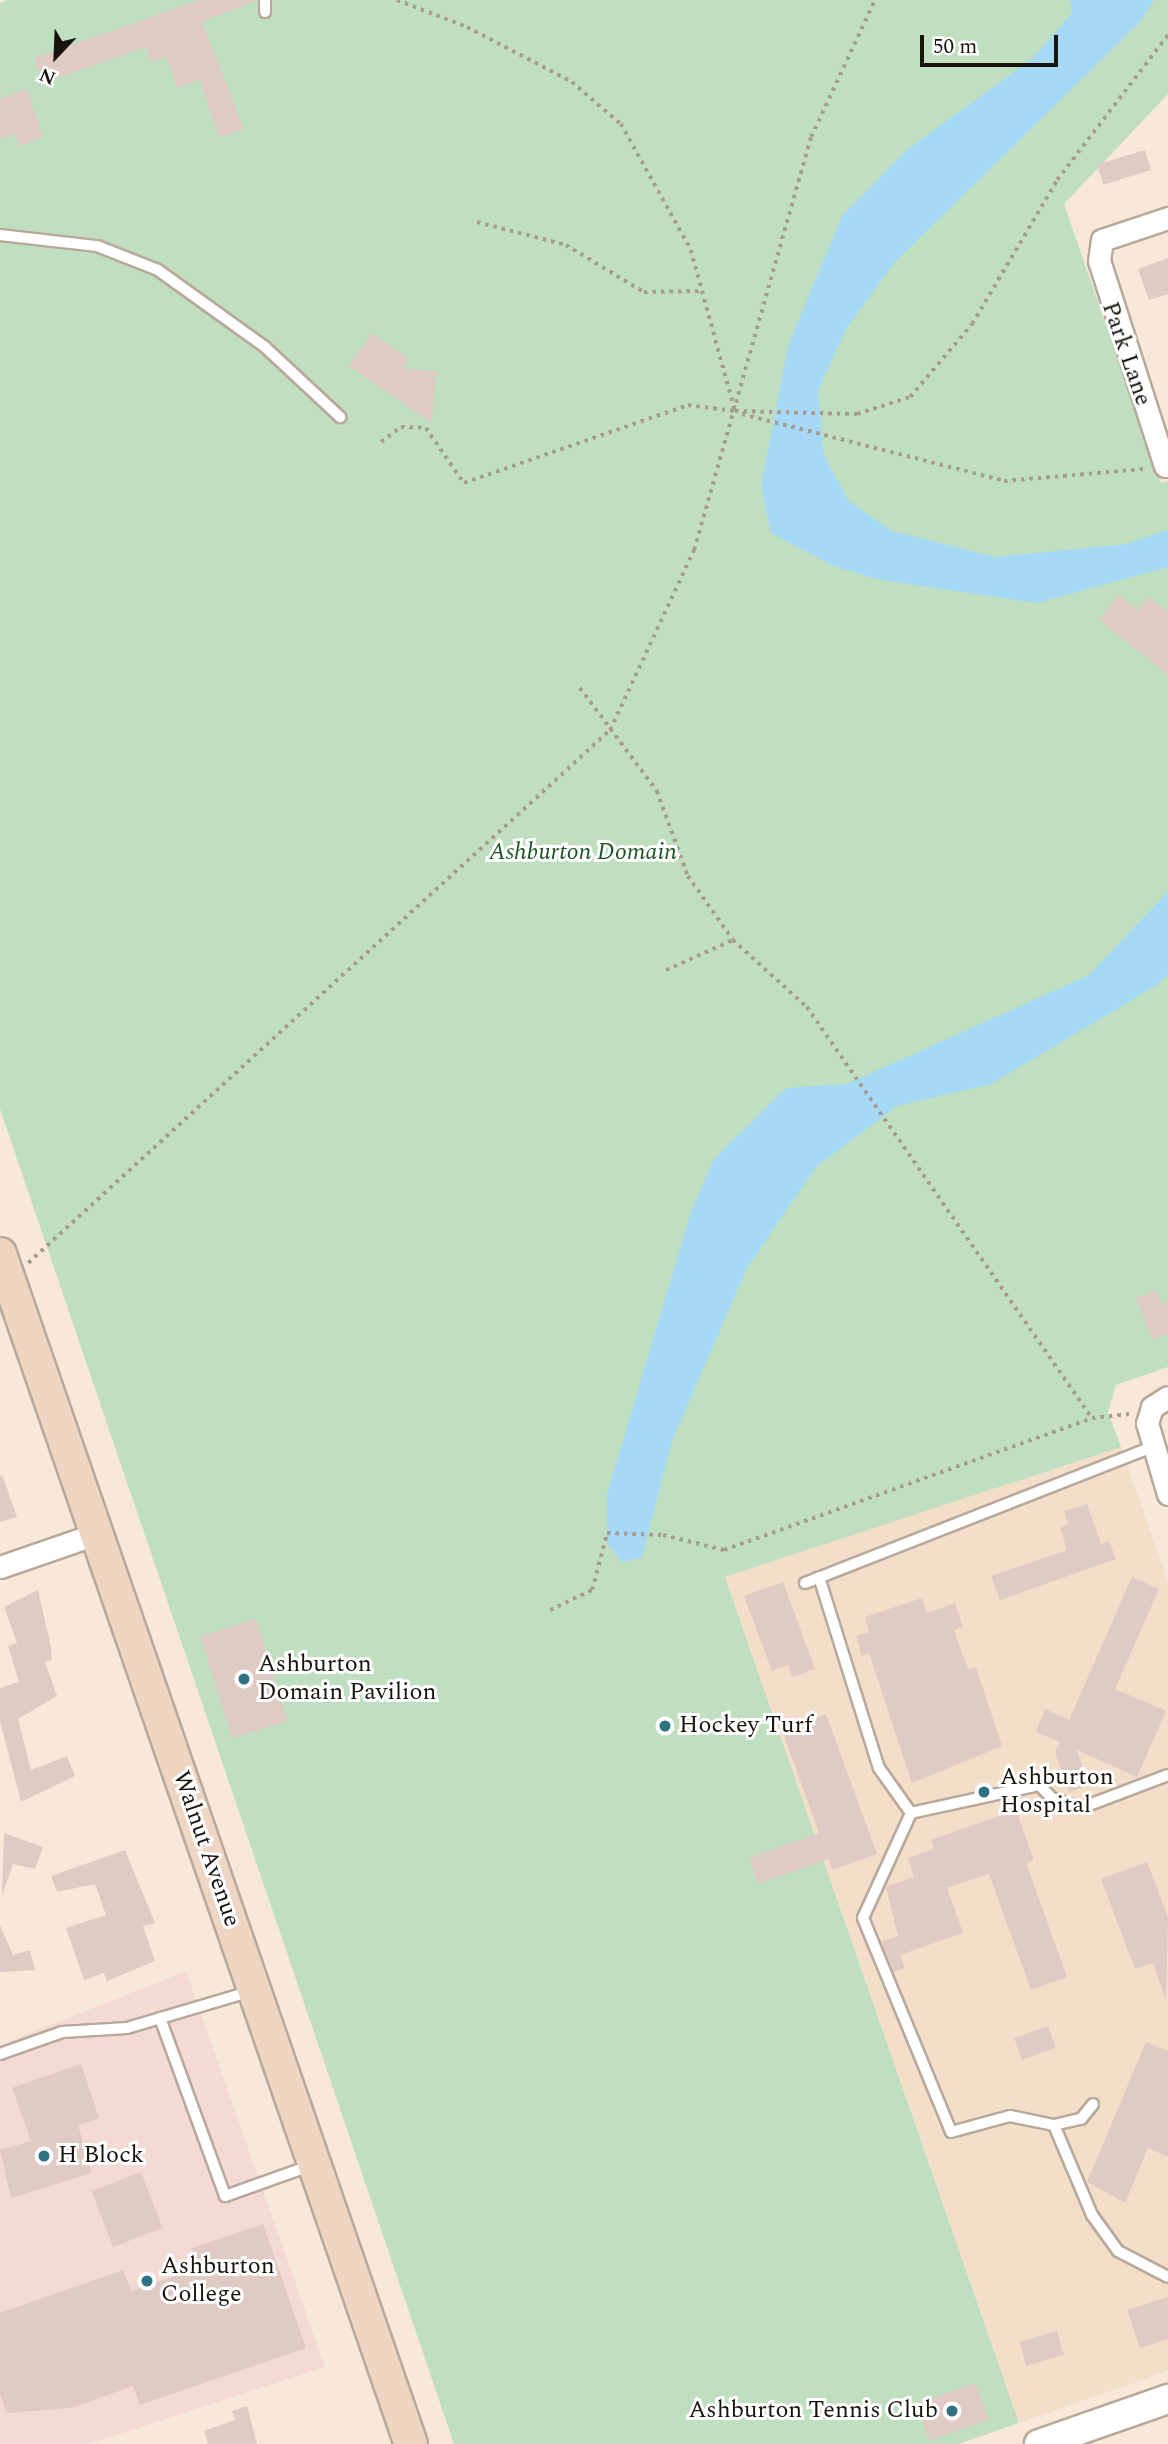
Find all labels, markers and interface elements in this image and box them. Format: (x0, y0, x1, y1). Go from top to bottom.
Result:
north arrow (21, 21, 91, 91)
scale bar (923, 21, 1061, 65)
text: 50 m (933, 31, 977, 63)
text: N (35, 59, 60, 92)
street label: Park Lane (1095, 298, 1157, 410)
park label: Ashburton Domain (489, 839, 677, 867)
place label: Ashburton Domain Pavilion (258, 1651, 436, 1707)
marker: Ashburton Domain Pavilion (236, 1671, 252, 1687)
place label: Hockey Turf (679, 1712, 812, 1740)
marker: Hockey Turf (657, 1718, 673, 1734)
place label: Ashburton Hospital (1000, 1764, 1114, 1820)
street label: Walnut Avenue (166, 1767, 246, 1931)
marker: Ashburton Hospital (974, 1782, 994, 1802)
place label: H Block (58, 2142, 144, 2170)
marker: H Block (36, 2148, 52, 2164)
place label: Ashburton College (161, 2253, 275, 2309)
marker: Ashburton College (139, 2273, 155, 2289)
place label: Ashburton Tennis Club (689, 2397, 938, 2425)
marker: Ashburton Tennis Club (944, 2403, 960, 2419)

